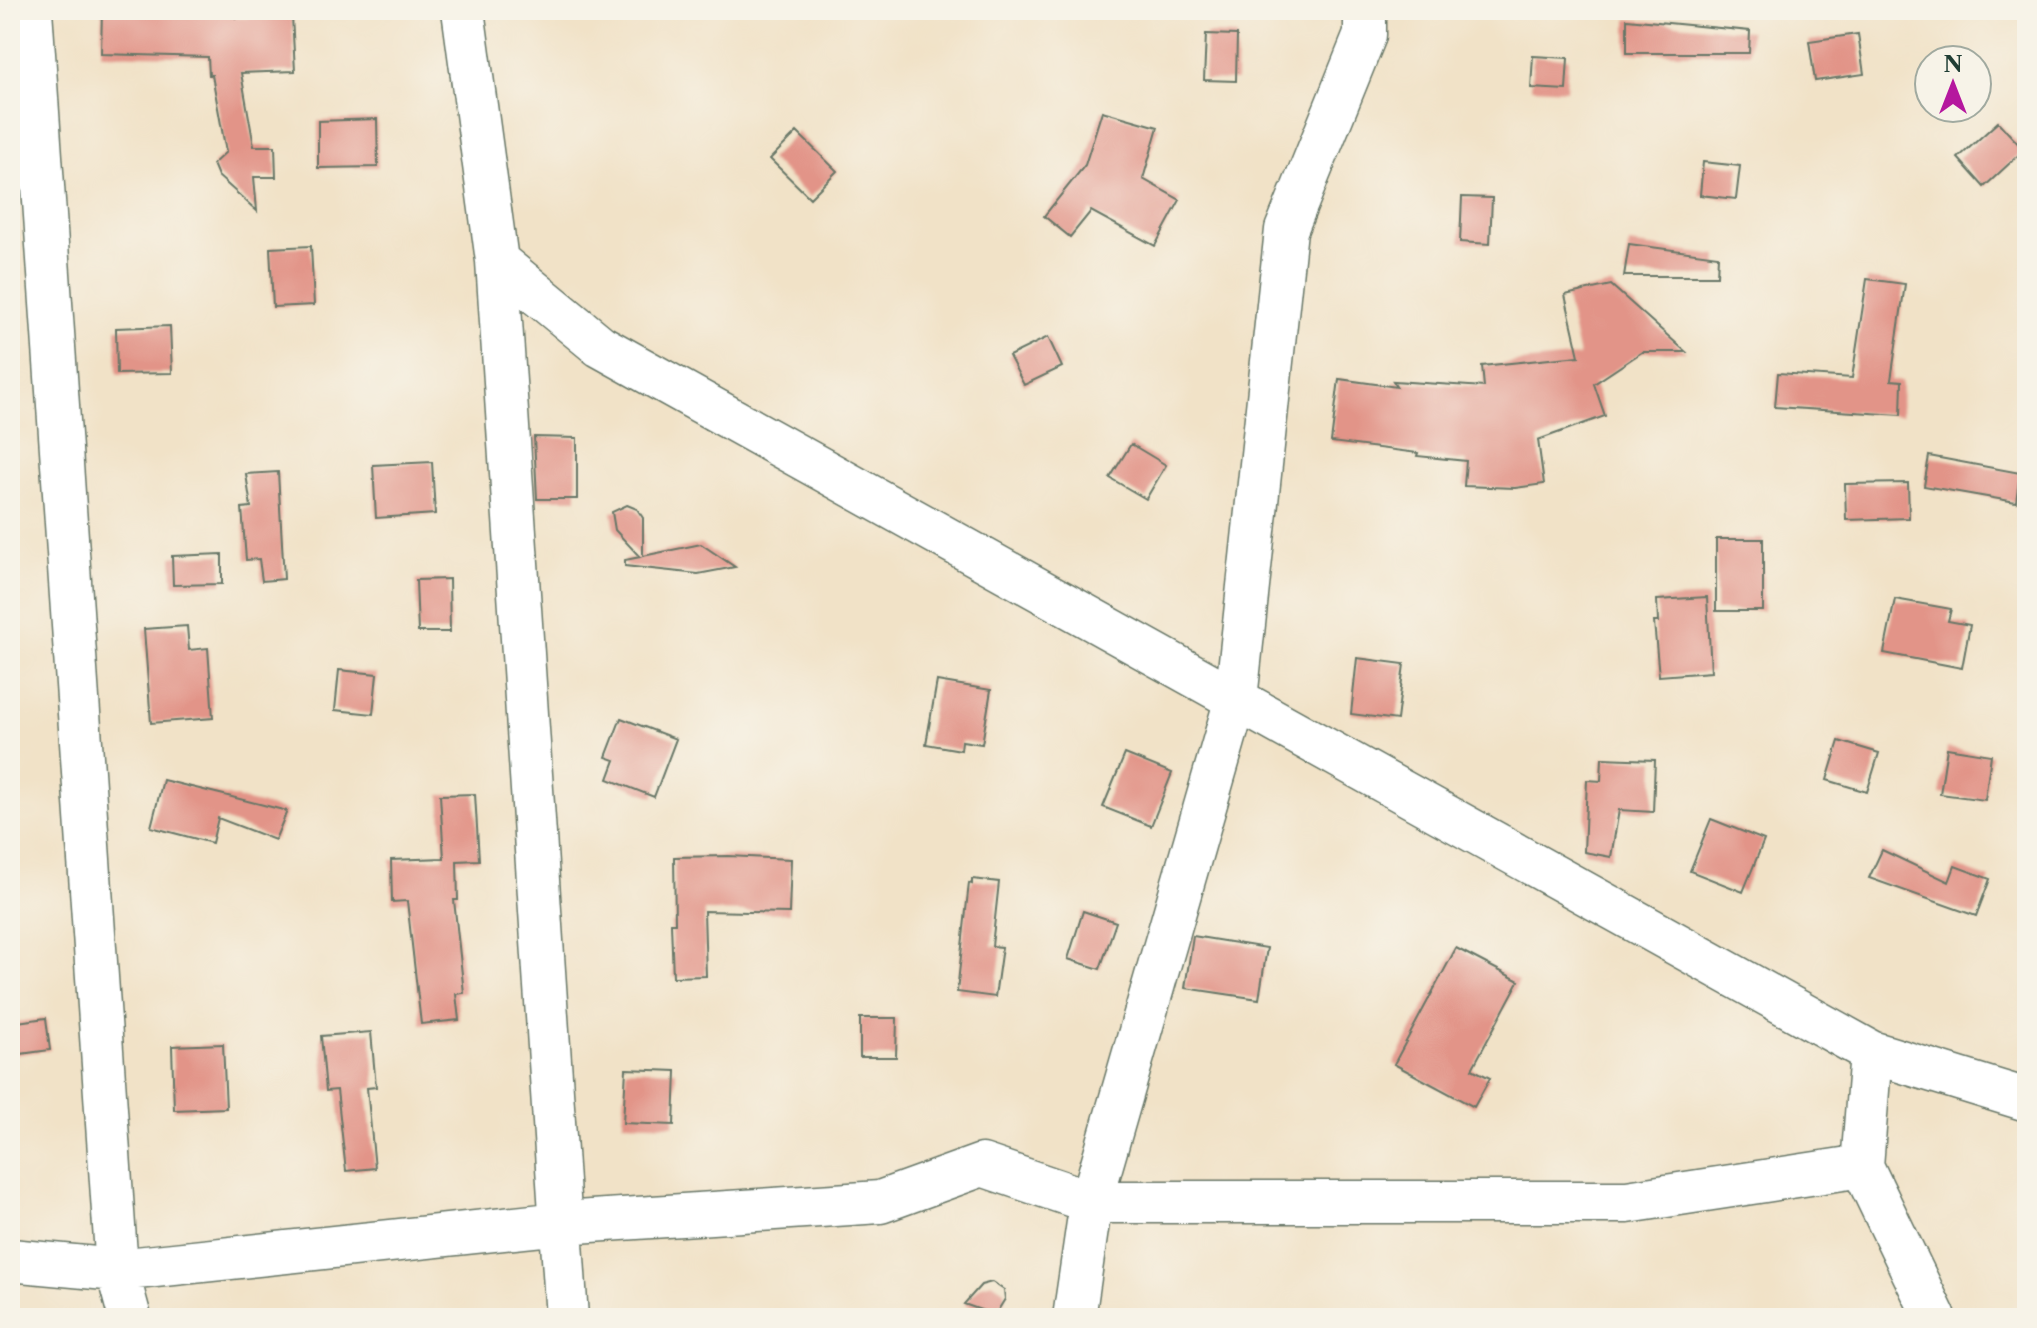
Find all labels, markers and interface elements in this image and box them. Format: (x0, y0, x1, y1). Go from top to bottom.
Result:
north arrow (1913, 44, 1993, 124)
text: N (1943, 51, 1963, 78)

